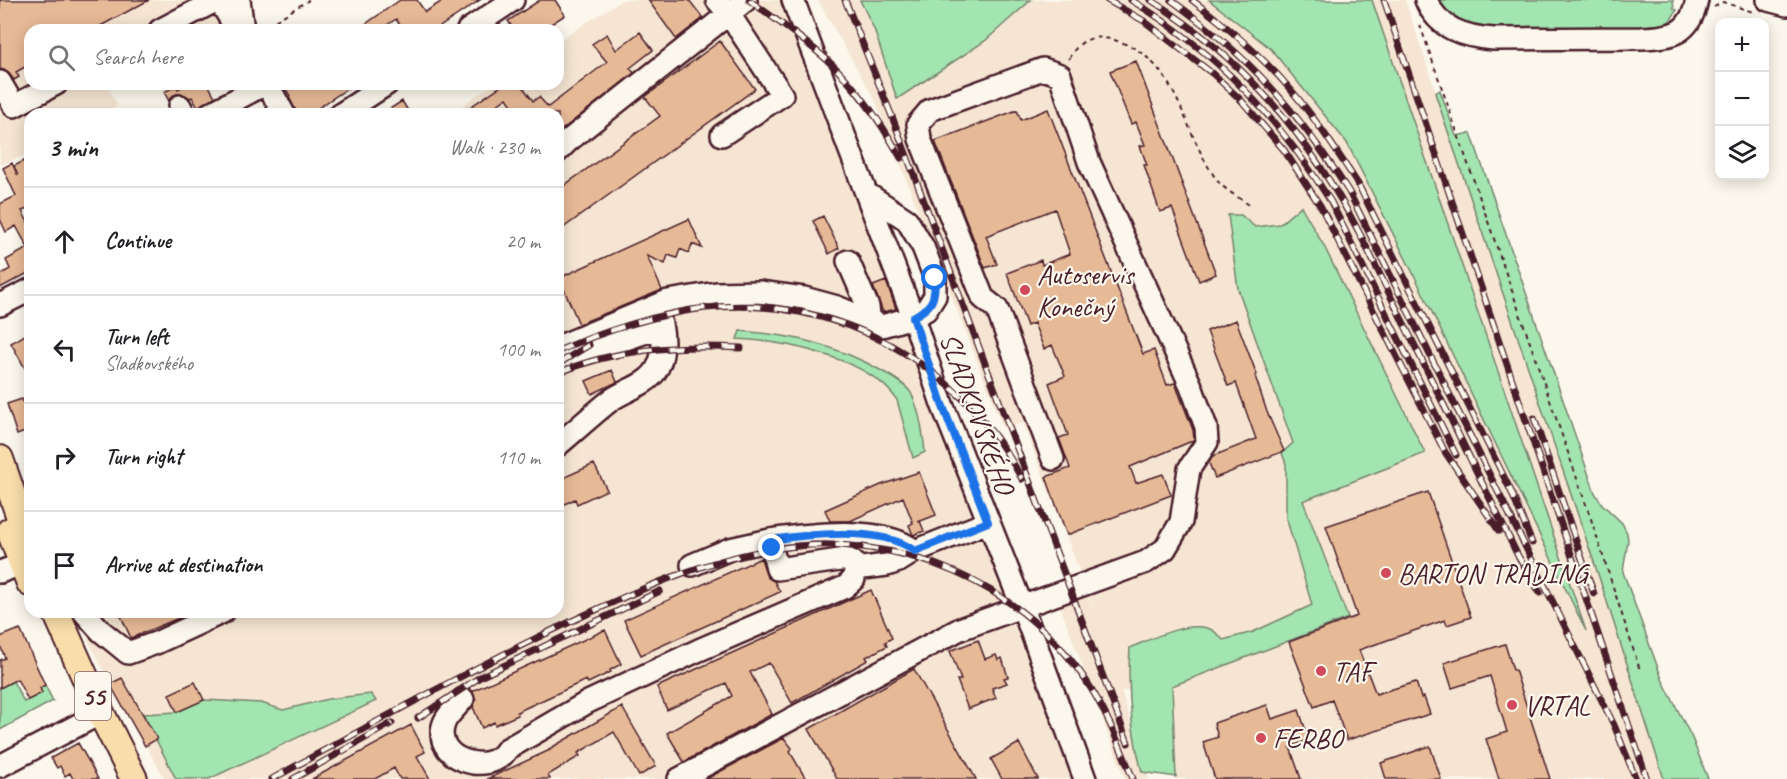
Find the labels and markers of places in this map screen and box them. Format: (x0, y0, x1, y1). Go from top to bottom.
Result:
place label: Autoservis Konečný (1037, 257, 1136, 324)
marker: Autoservis Konečný (1018, 283, 1032, 297)
place label: BARTON TRADING (1398, 556, 1591, 591)
marker: BARTON TRADING (1379, 566, 1393, 580)
place label: TAF (1333, 654, 1377, 689)
marker: TAF (1314, 664, 1328, 678)
place label: VRTAL (1524, 688, 1590, 723)
marker: VRTAL (1505, 698, 1519, 712)
place label: FERBO (1273, 721, 1346, 756)
marker: FERBO (1254, 731, 1268, 745)

